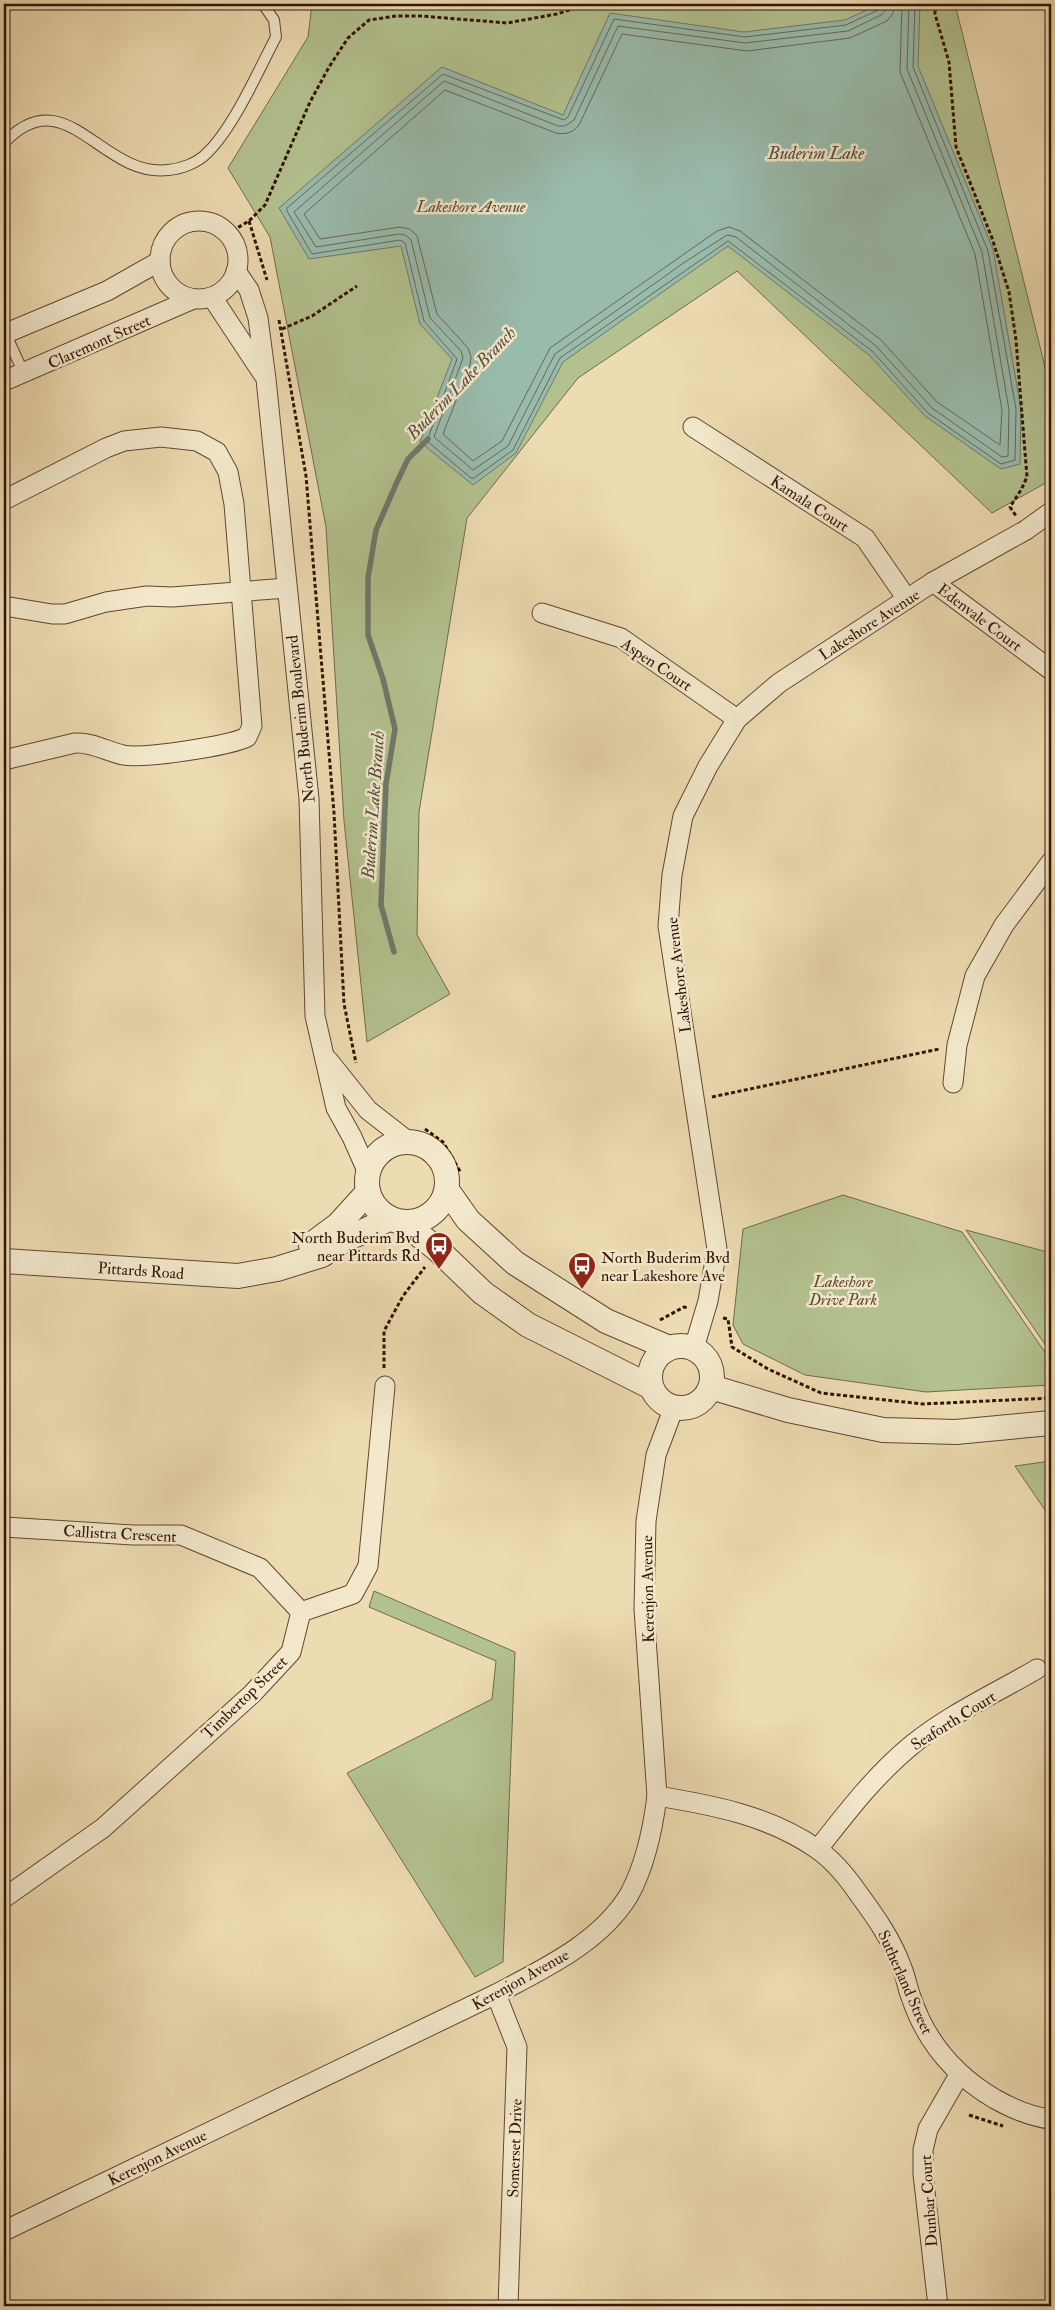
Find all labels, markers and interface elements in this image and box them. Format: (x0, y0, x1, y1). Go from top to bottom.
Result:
water label: Buderim Lake (767, 142, 865, 165)
park label: Lakeshore Avenue (416, 197, 526, 217)
street label: Claremont Street (45, 310, 154, 373)
water label: Buderim Lake Branch (401, 322, 521, 446)
street label: Kamala Court (766, 471, 852, 537)
street label: Edenvale Court (933, 580, 1026, 656)
street label: Lakeshore Avenue (815, 585, 924, 665)
street label: Aspen Court (616, 633, 696, 697)
street label: North Buderim Boulevard (282, 634, 320, 804)
water label: Buderim Lake Branch (357, 730, 390, 881)
street label: Lakeshore Avenue (662, 916, 696, 1034)
place label: North Buderim Bvd near Pittards Rd (291, 1228, 420, 1266)
bus stop icon: North Buderim Bvd near Pittards Rd (424, 1231, 454, 1270)
place label: North Buderim Bvd near Lakeshore Ave (601, 1248, 730, 1286)
bus stop icon: North Buderim Bvd near Lakeshore Ave (567, 1251, 597, 1290)
street label: Pittards Road (97, 1258, 185, 1284)
park label: Lakeshore Drive Park (808, 1272, 877, 1310)
street label: Callistra Crescent (63, 1521, 177, 1547)
street label: Kerenjon Avenue (637, 1535, 659, 1643)
street label: Timbertop Street (198, 1652, 292, 1744)
street label: Seaforth Court (907, 1687, 1000, 1755)
street label: Sutherland Street (873, 1927, 937, 2038)
street label: Kerenjon Avenue (468, 1945, 573, 2015)
street label: Somerset Drive (503, 2098, 527, 2198)
street label: Kerenjon Avenue (105, 2125, 211, 2191)
street label: Dunbar Court (916, 2154, 942, 2248)

